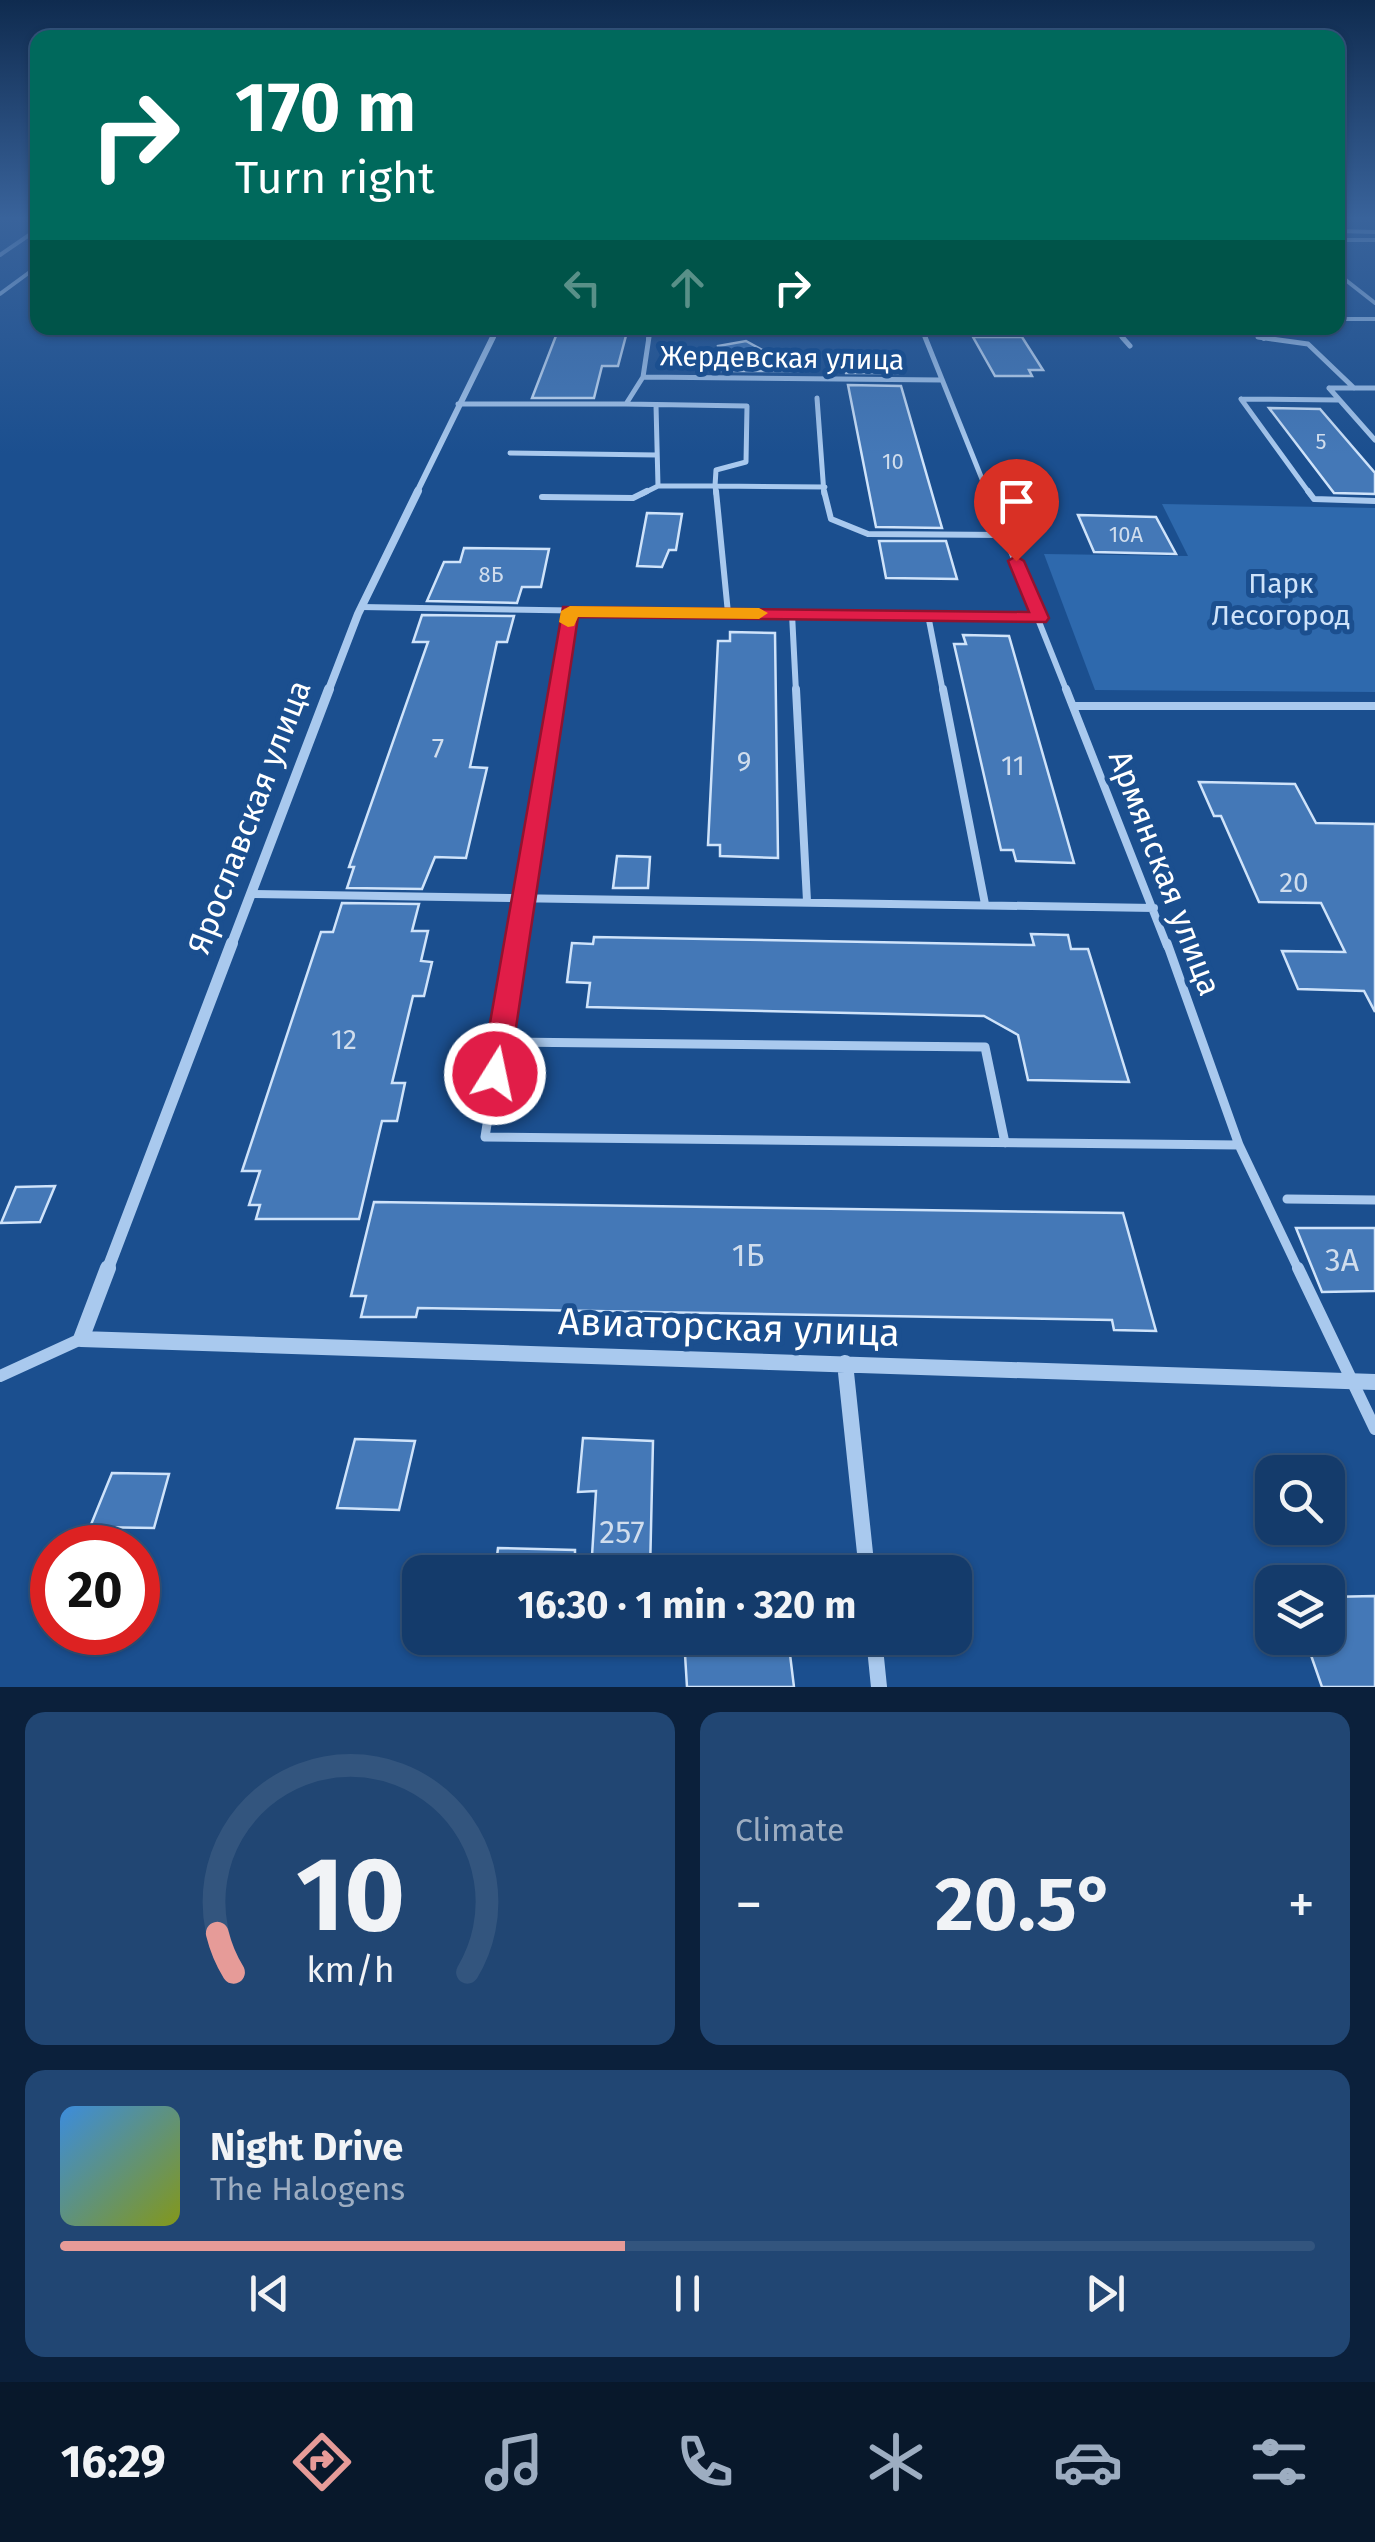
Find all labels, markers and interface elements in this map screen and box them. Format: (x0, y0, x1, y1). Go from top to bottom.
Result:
text: 170 m (235, 66, 416, 150)
icon: right (70, 70, 200, 200)
text: Turn right (235, 151, 434, 205)
icon: left (555, 260, 610, 315)
icon: ahead (660, 260, 715, 315)
icon: right (765, 260, 820, 315)
street label: Жердевская улица (660, 339, 904, 377)
house number: 5 (1315, 428, 1327, 455)
house number: 10 (882, 448, 904, 475)
pin (974, 459, 1059, 562)
icon: arrive (989, 474, 1044, 529)
house number: 10А (1109, 521, 1144, 548)
house number: 8Б (479, 561, 504, 588)
park label: Парк Лесогород (1212, 567, 1350, 632)
street label: Ярославская улица (179, 675, 319, 959)
house number: 7 (432, 732, 444, 765)
house number: 9 (737, 745, 751, 778)
street label: Армянская улица (1101, 745, 1229, 1001)
house number: 11 (1001, 749, 1025, 782)
house number: 20 (1279, 866, 1309, 899)
position arrow (443, 1022, 547, 1126)
house number: 12 (331, 1023, 357, 1056)
house number: 1Б (732, 1236, 764, 1274)
house number: 3А (1325, 1241, 1360, 1279)
street label: Авиаторская улица (557, 1298, 901, 1356)
map controls (1255, 1455, 1345, 1655)
button: search (1255, 1455, 1345, 1545)
house number: 257 (599, 1513, 645, 1551)
speed limit sign: 20 (30, 1525, 160, 1655)
button: layers (1255, 1565, 1345, 1655)
text: 16:30 · 1 min · 320 m (518, 1582, 856, 1628)
text: Climate (735, 1811, 844, 1849)
text: 10 (295, 1833, 405, 1958)
text: 20.5° (935, 1860, 1115, 1950)
text: − (735, 1872, 763, 1938)
text: + (1288, 1872, 1315, 1938)
text: km/h (306, 1949, 394, 1991)
text: Night Drive (210, 2124, 403, 2170)
text: The Halogens (210, 2170, 405, 2208)
icon: previous (242, 2266, 297, 2321)
icon: pause (660, 2266, 715, 2321)
icon: next (1078, 2266, 1133, 2321)
icon: directions (287, 2427, 357, 2497)
icon: music (479, 2427, 549, 2497)
icon: phone (670, 2427, 740, 2497)
icon: climate (861, 2427, 931, 2497)
icon: car (1053, 2427, 1123, 2497)
icon: filters (1244, 2427, 1314, 2497)
text: 16:29 (61, 2435, 166, 2489)

